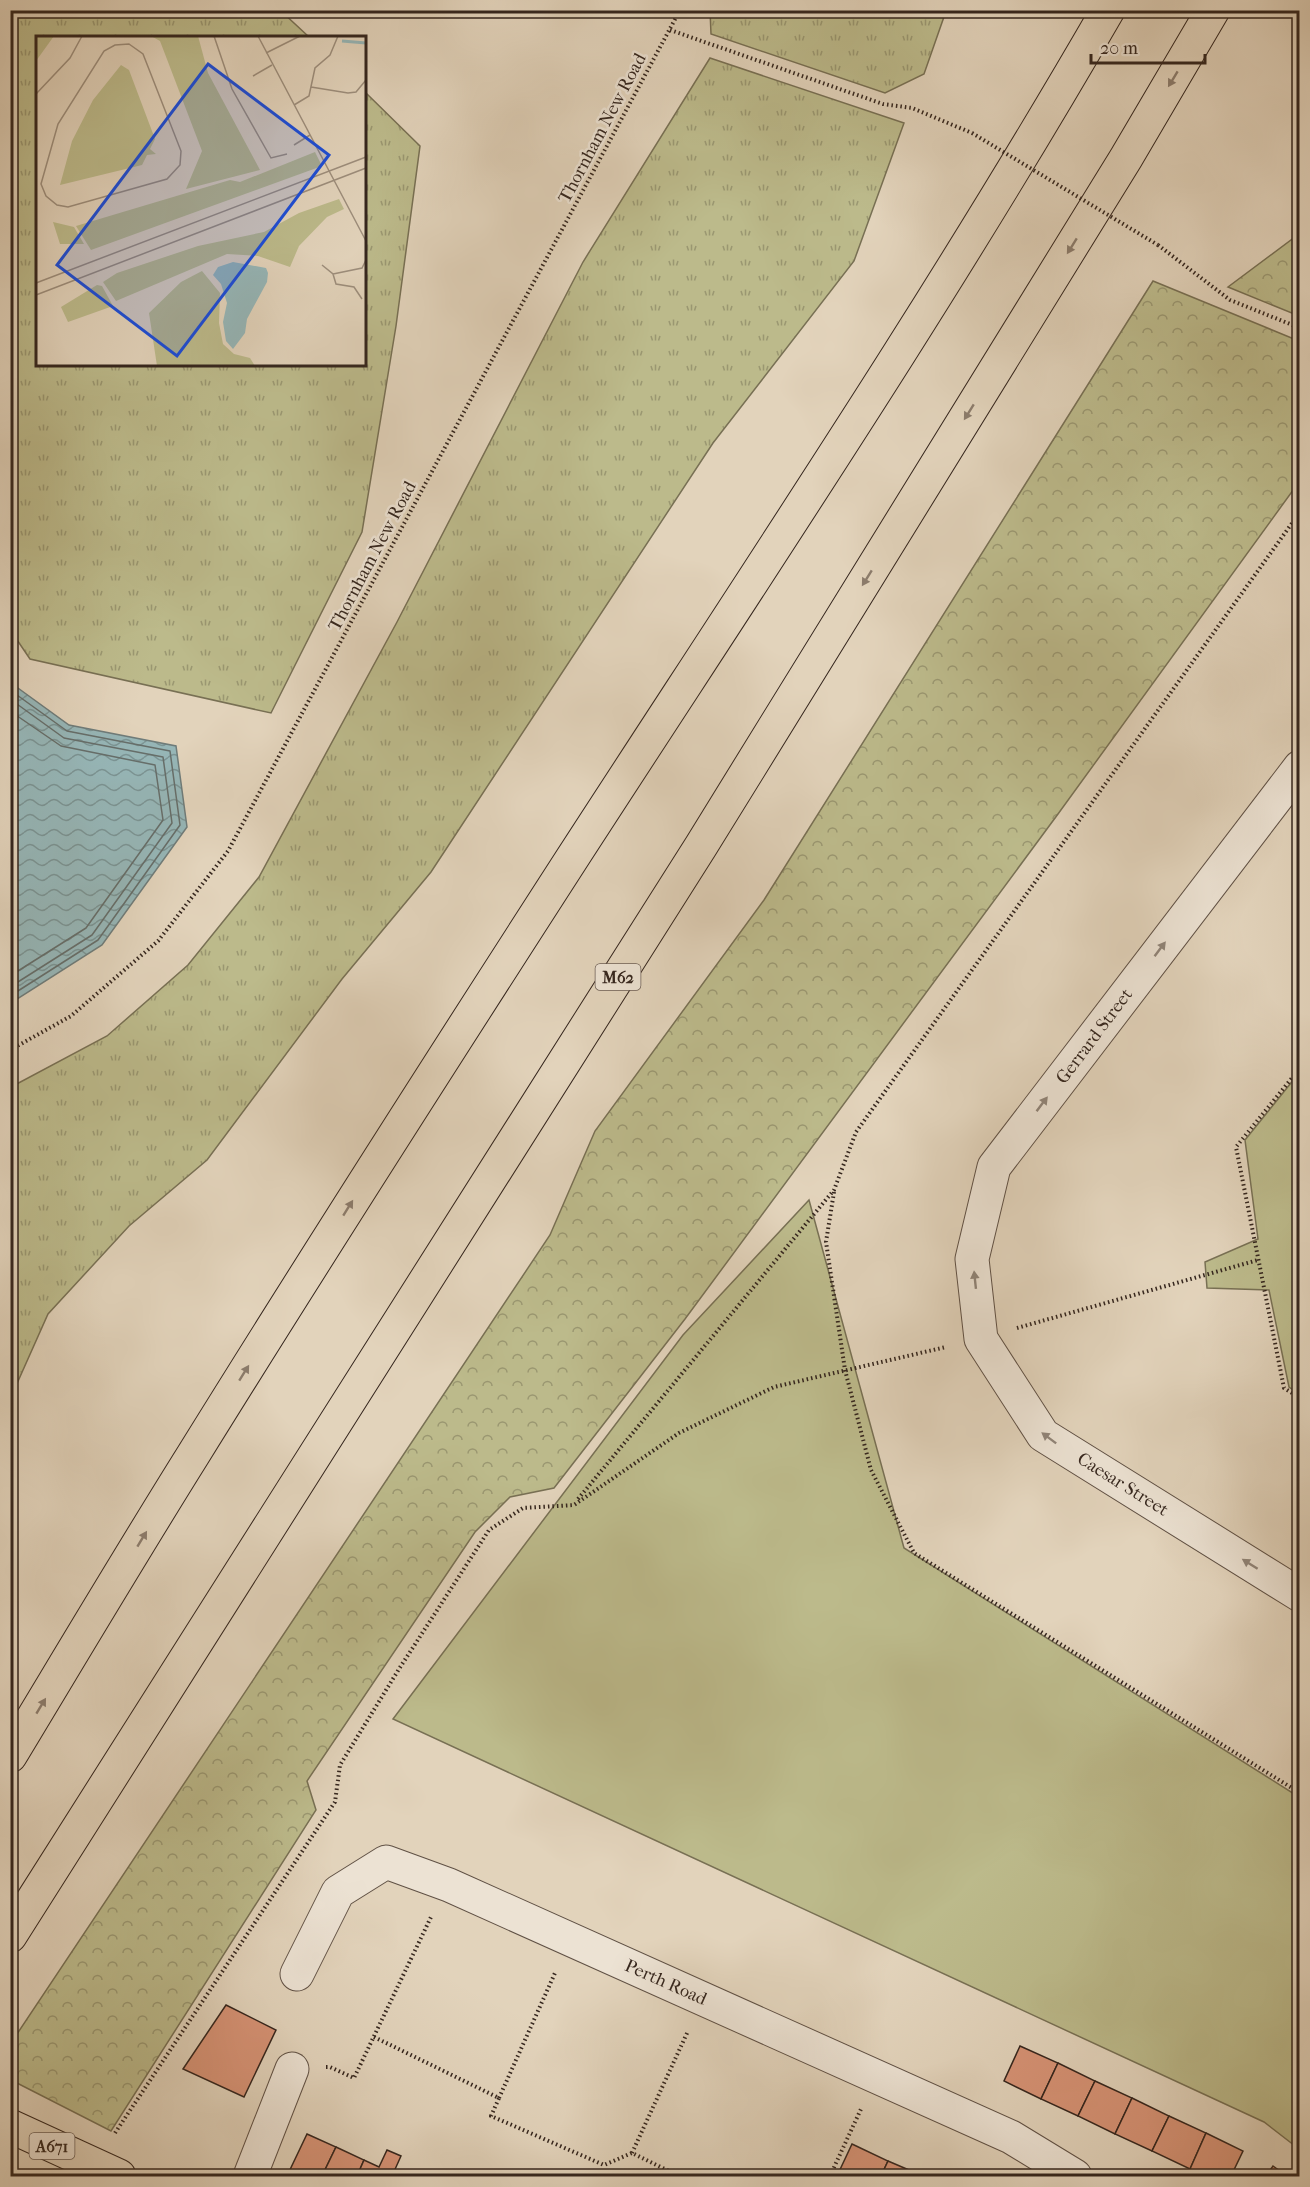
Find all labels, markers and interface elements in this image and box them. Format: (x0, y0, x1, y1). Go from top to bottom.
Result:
scale bar (1091, 27, 1205, 65)
inset map (36, 36, 366, 366)
text: 20 m (1100, 38, 1138, 59)
street label: Thornham New Road (554, 50, 651, 207)
one-way arrow (1167, 71, 1178, 87)
one-way arrow (1066, 238, 1077, 254)
one-way arrow (964, 404, 975, 420)
street label: Thornham New Road (324, 478, 421, 635)
one-way arrow (861, 570, 872, 586)
one-way arrow (1154, 942, 1166, 957)
road number: M62 (596, 964, 640, 990)
street label: Gerrard Street (1052, 984, 1137, 1088)
one-way arrow (1036, 1097, 1048, 1113)
one-way arrow (343, 1200, 354, 1216)
one-way arrow (970, 1271, 979, 1290)
one-way arrow (239, 1365, 250, 1381)
one-way arrow (1042, 1432, 1057, 1444)
street label: Caesar Street (1073, 1448, 1173, 1521)
one-way arrow (137, 1530, 147, 1547)
one-way arrow (1242, 1558, 1258, 1569)
one-way arrow (35, 1698, 46, 1714)
street label: Perth Road (622, 1955, 710, 2010)
road number: A671 (29, 2133, 74, 2159)

